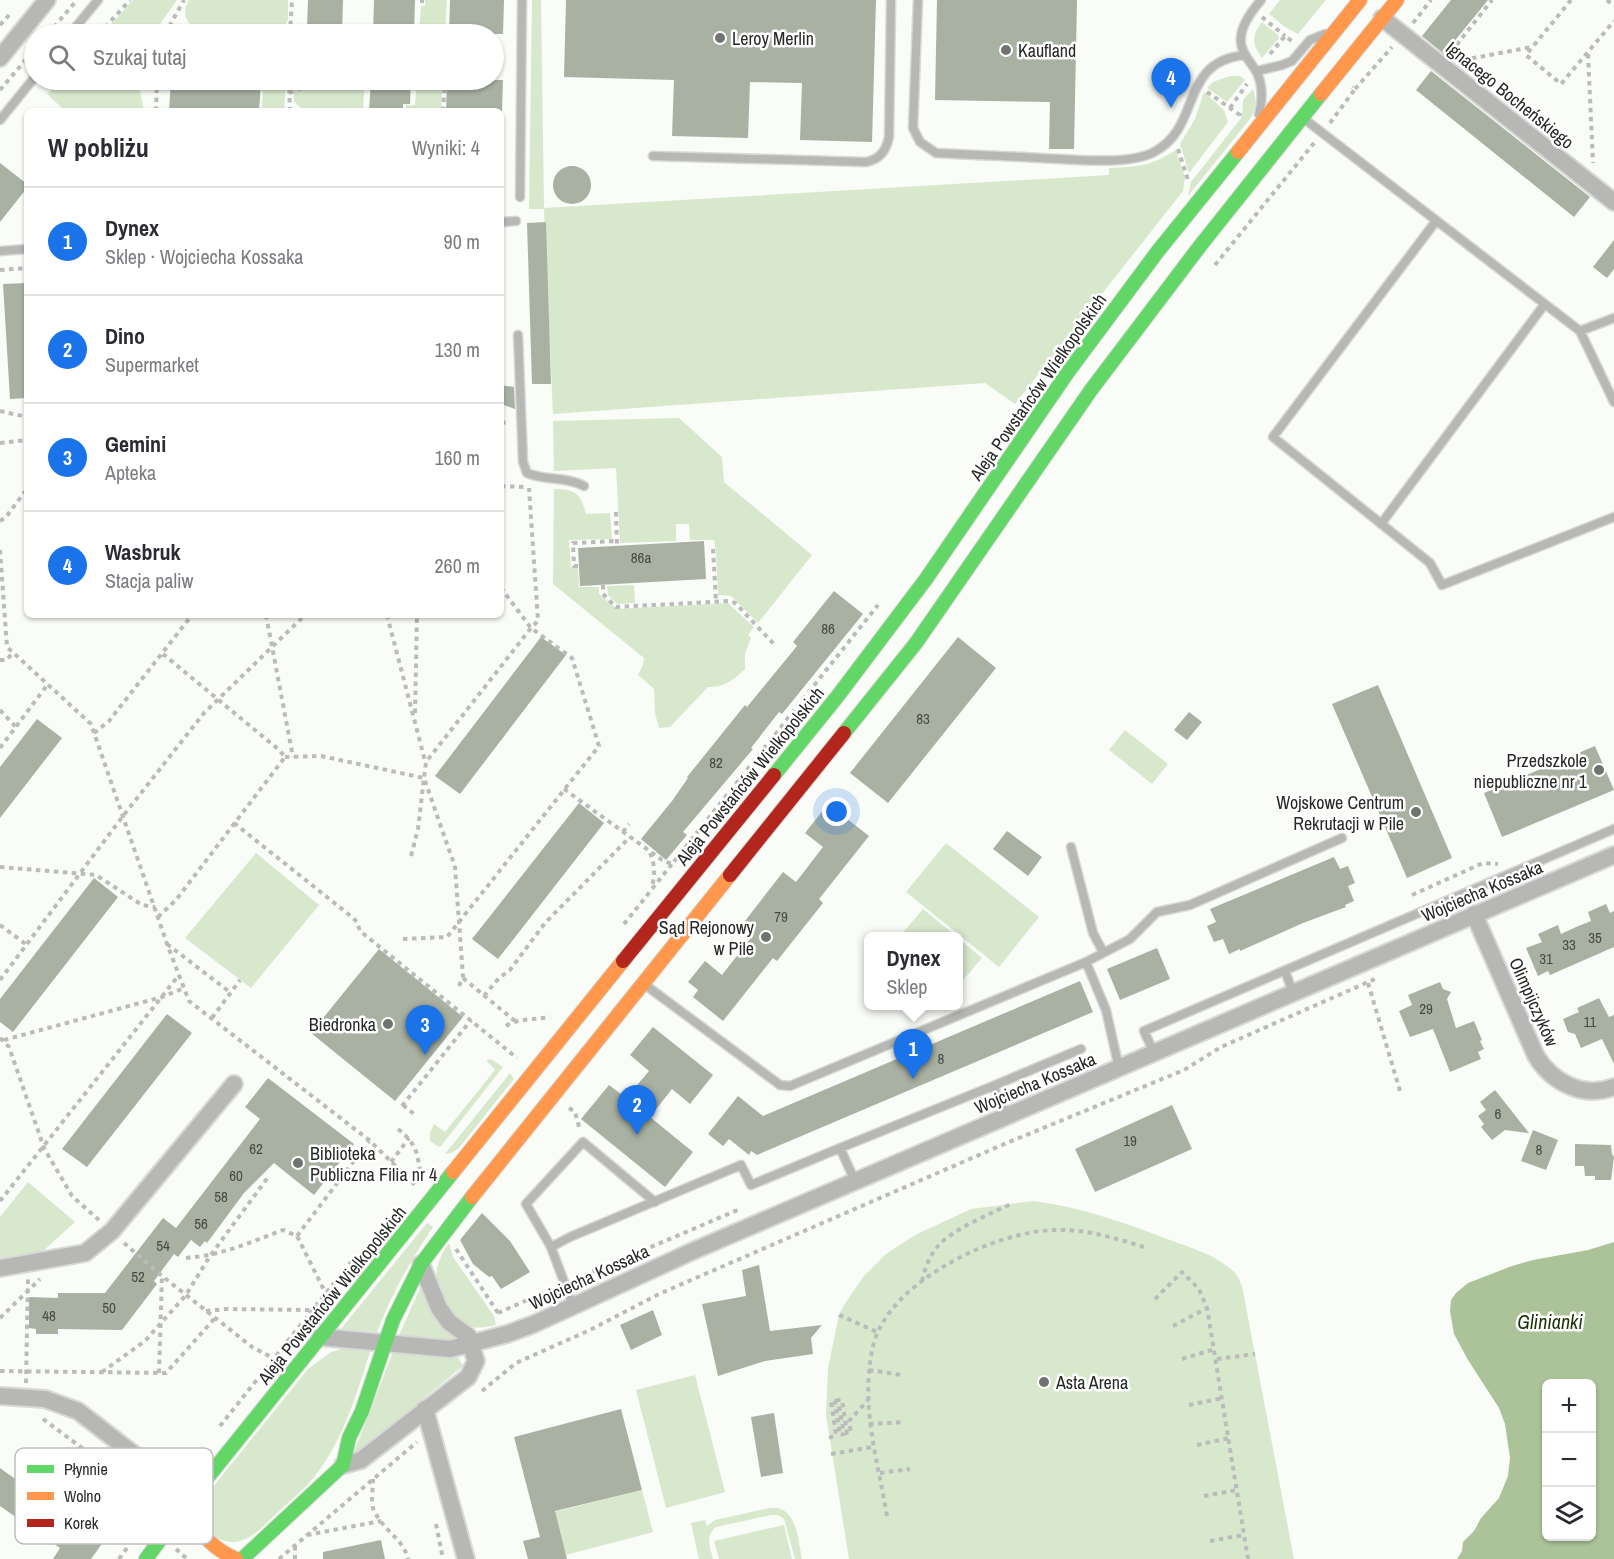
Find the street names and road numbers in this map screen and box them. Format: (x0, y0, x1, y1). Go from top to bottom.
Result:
street label: Ignacego Bocheńskiego (1441, 35, 1579, 155)
street label: Aleja Powstańców Wielkopolskich (963, 288, 1112, 486)
street label: Aleja Powstańców Wielkopolskich (669, 681, 830, 871)
street label: Wojciecha Kossaka (1418, 854, 1546, 928)
street label: Olimpijczyków (1503, 953, 1565, 1051)
street label: Wojciecha Kossaka (971, 1046, 1099, 1120)
street label: Aleja Powstańców Wielkopolskich (251, 1200, 412, 1390)
street label: Wojciecha Kossaka (525, 1238, 653, 1316)

